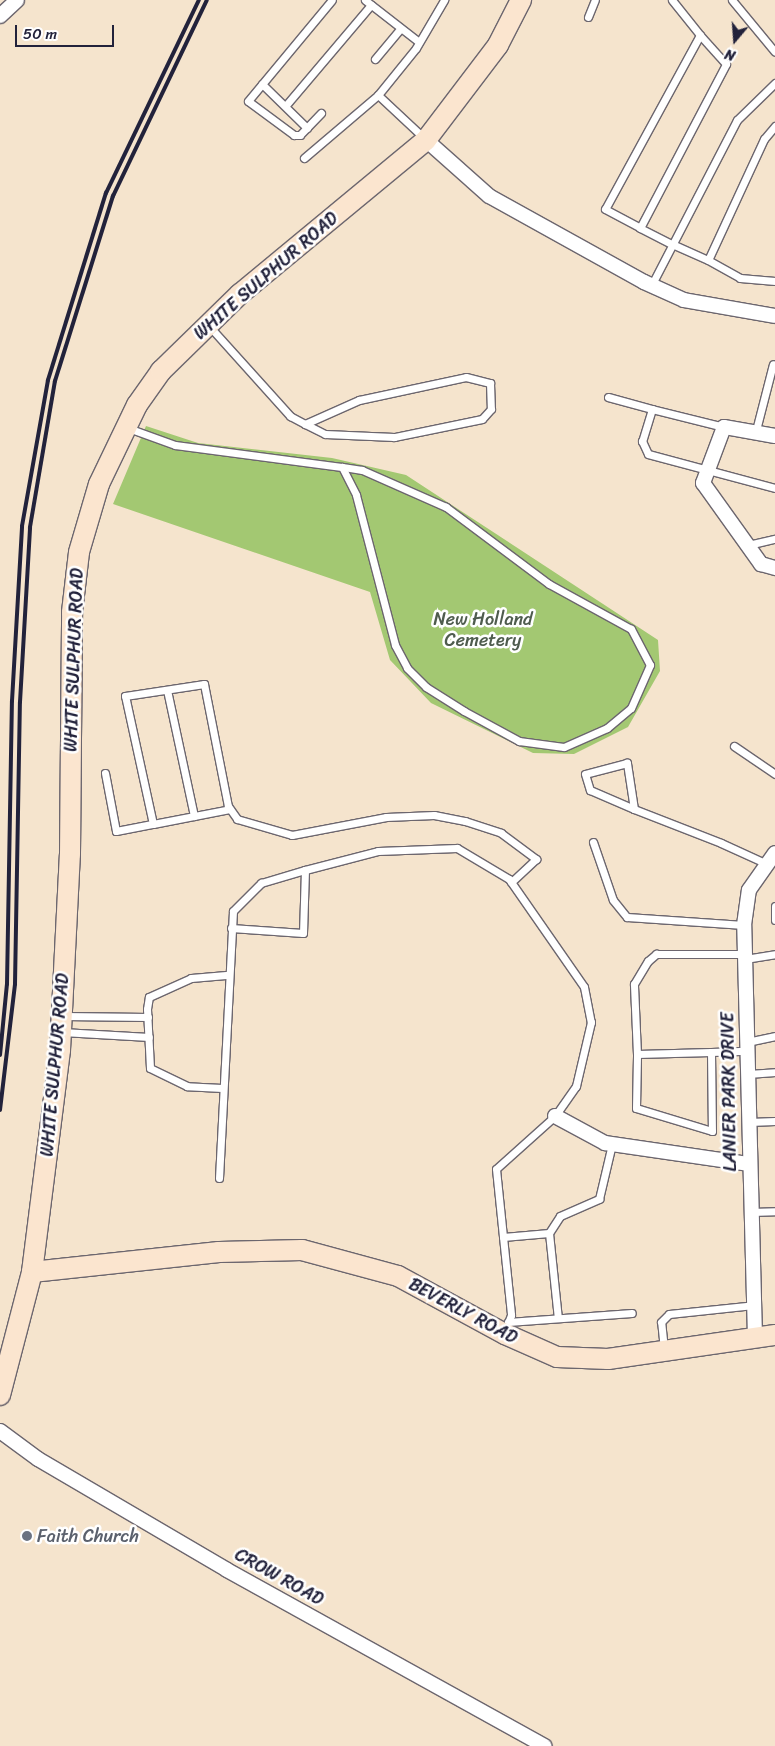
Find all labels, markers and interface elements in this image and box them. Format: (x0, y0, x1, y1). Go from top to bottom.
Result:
scale bar (18, 15, 116, 47)
north arrow (710, 15, 760, 65)
text: 50 m (23, 21, 57, 47)
text: N (722, 41, 739, 68)
street label: WHITE SULPHUR ROAD (189, 207, 343, 345)
street label: WHITE SULPHUR ROAD (60, 567, 88, 753)
park label: New Holland Cemetery (433, 609, 533, 652)
street label: WHITE SULPHUR ROAD (36, 972, 74, 1158)
street label: LANIER PARK DRIVE (717, 1011, 741, 1173)
street label: BEVERLY ROAD (405, 1273, 521, 1349)
place label: Faith Church (37, 1525, 139, 1547)
marker: Faith Church (21, 1530, 33, 1542)
street label: CROW ROAD (231, 1544, 327, 1610)

